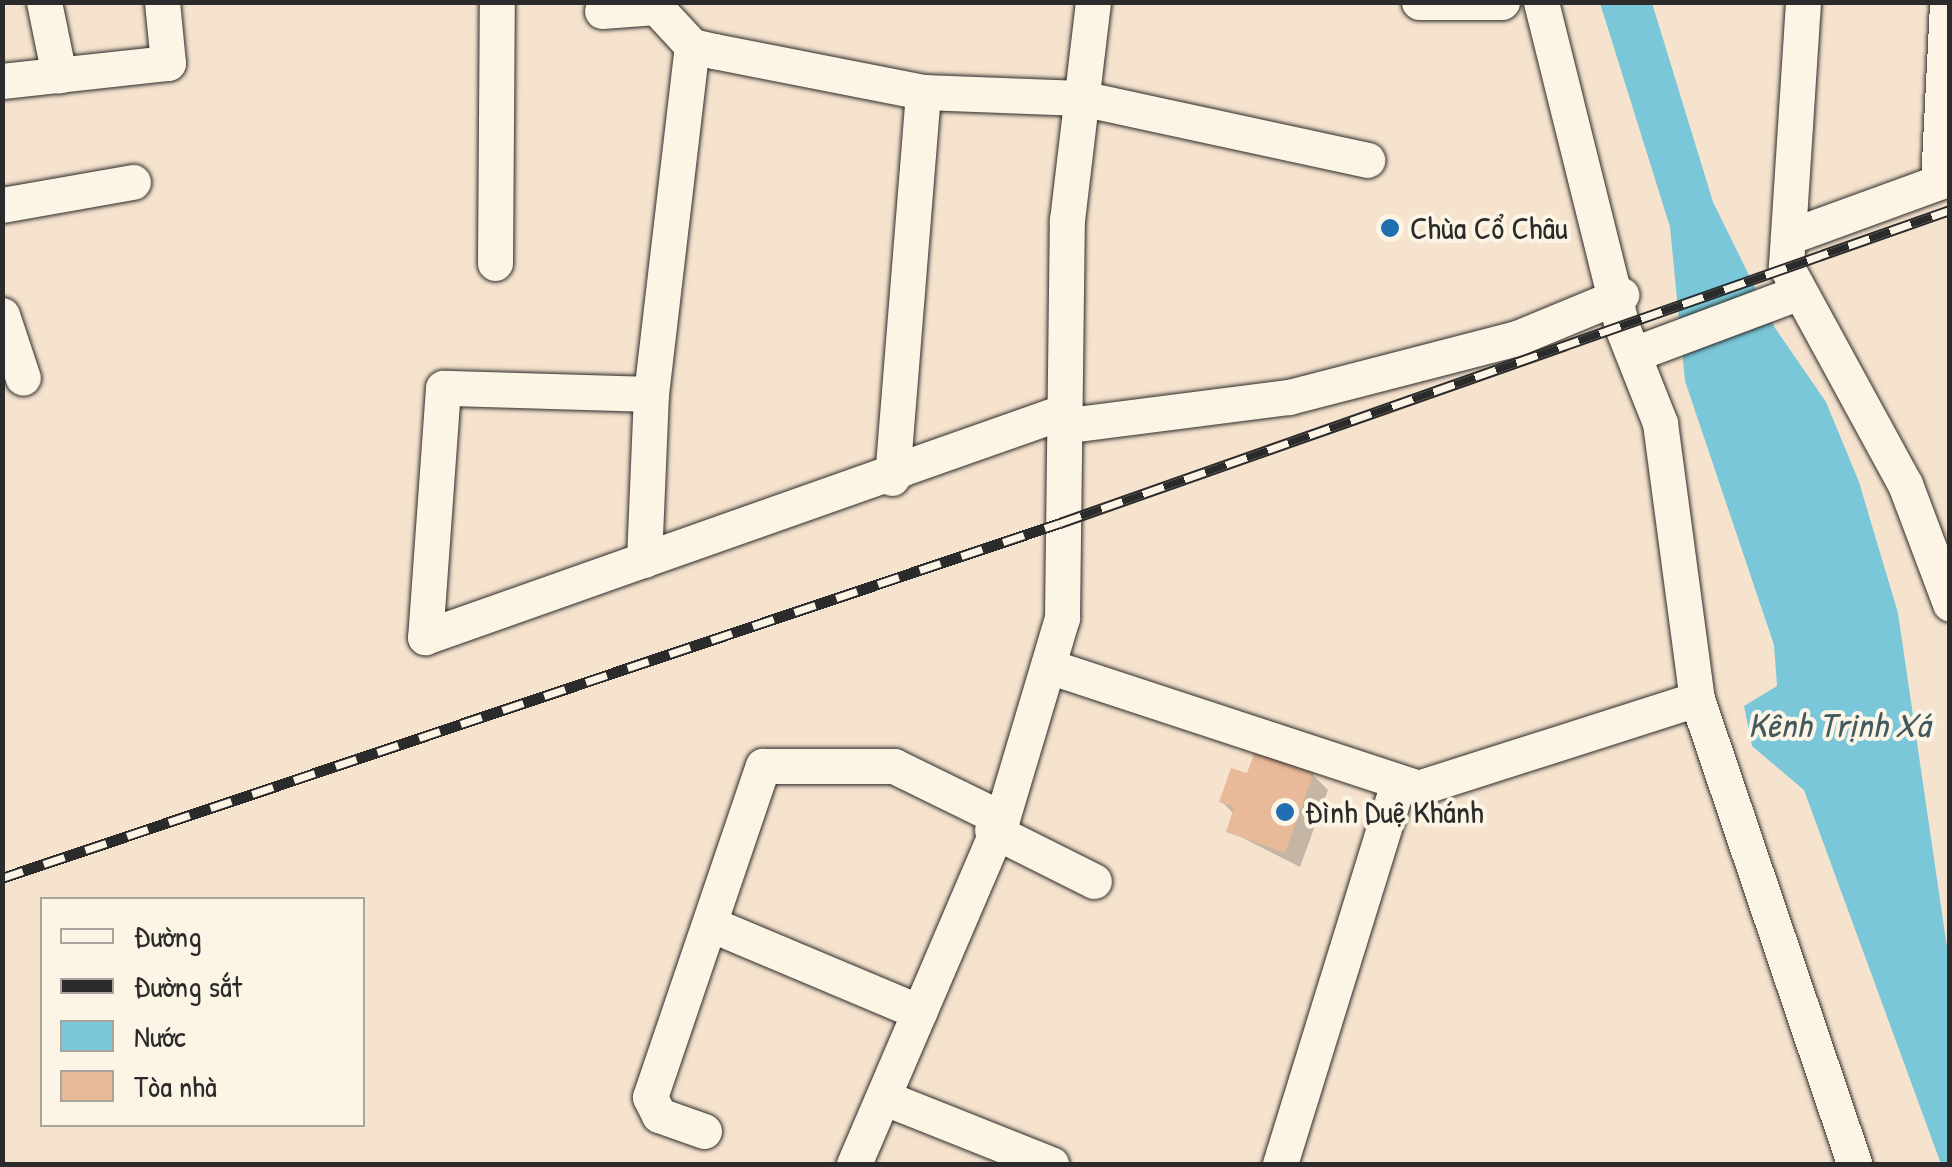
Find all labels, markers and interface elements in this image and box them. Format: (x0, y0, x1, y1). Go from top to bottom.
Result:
place label: Chùa Cổ Châu (1410, 209, 1568, 247)
marker: Chùa Cổ Châu (1379, 217, 1401, 239)
water label: Kênh Trịnh Xá (1748, 704, 1930, 746)
place label: Đình Duệ Khánh (1305, 793, 1484, 831)
marker: Đình Duệ Khánh (1274, 801, 1296, 823)
legend (40, 897, 365, 1127)
text: Đường (134, 916, 202, 956)
text: Đường sắt (134, 966, 242, 1006)
text: Nước (134, 1016, 186, 1056)
text: Tòa nhà (134, 1066, 217, 1106)

